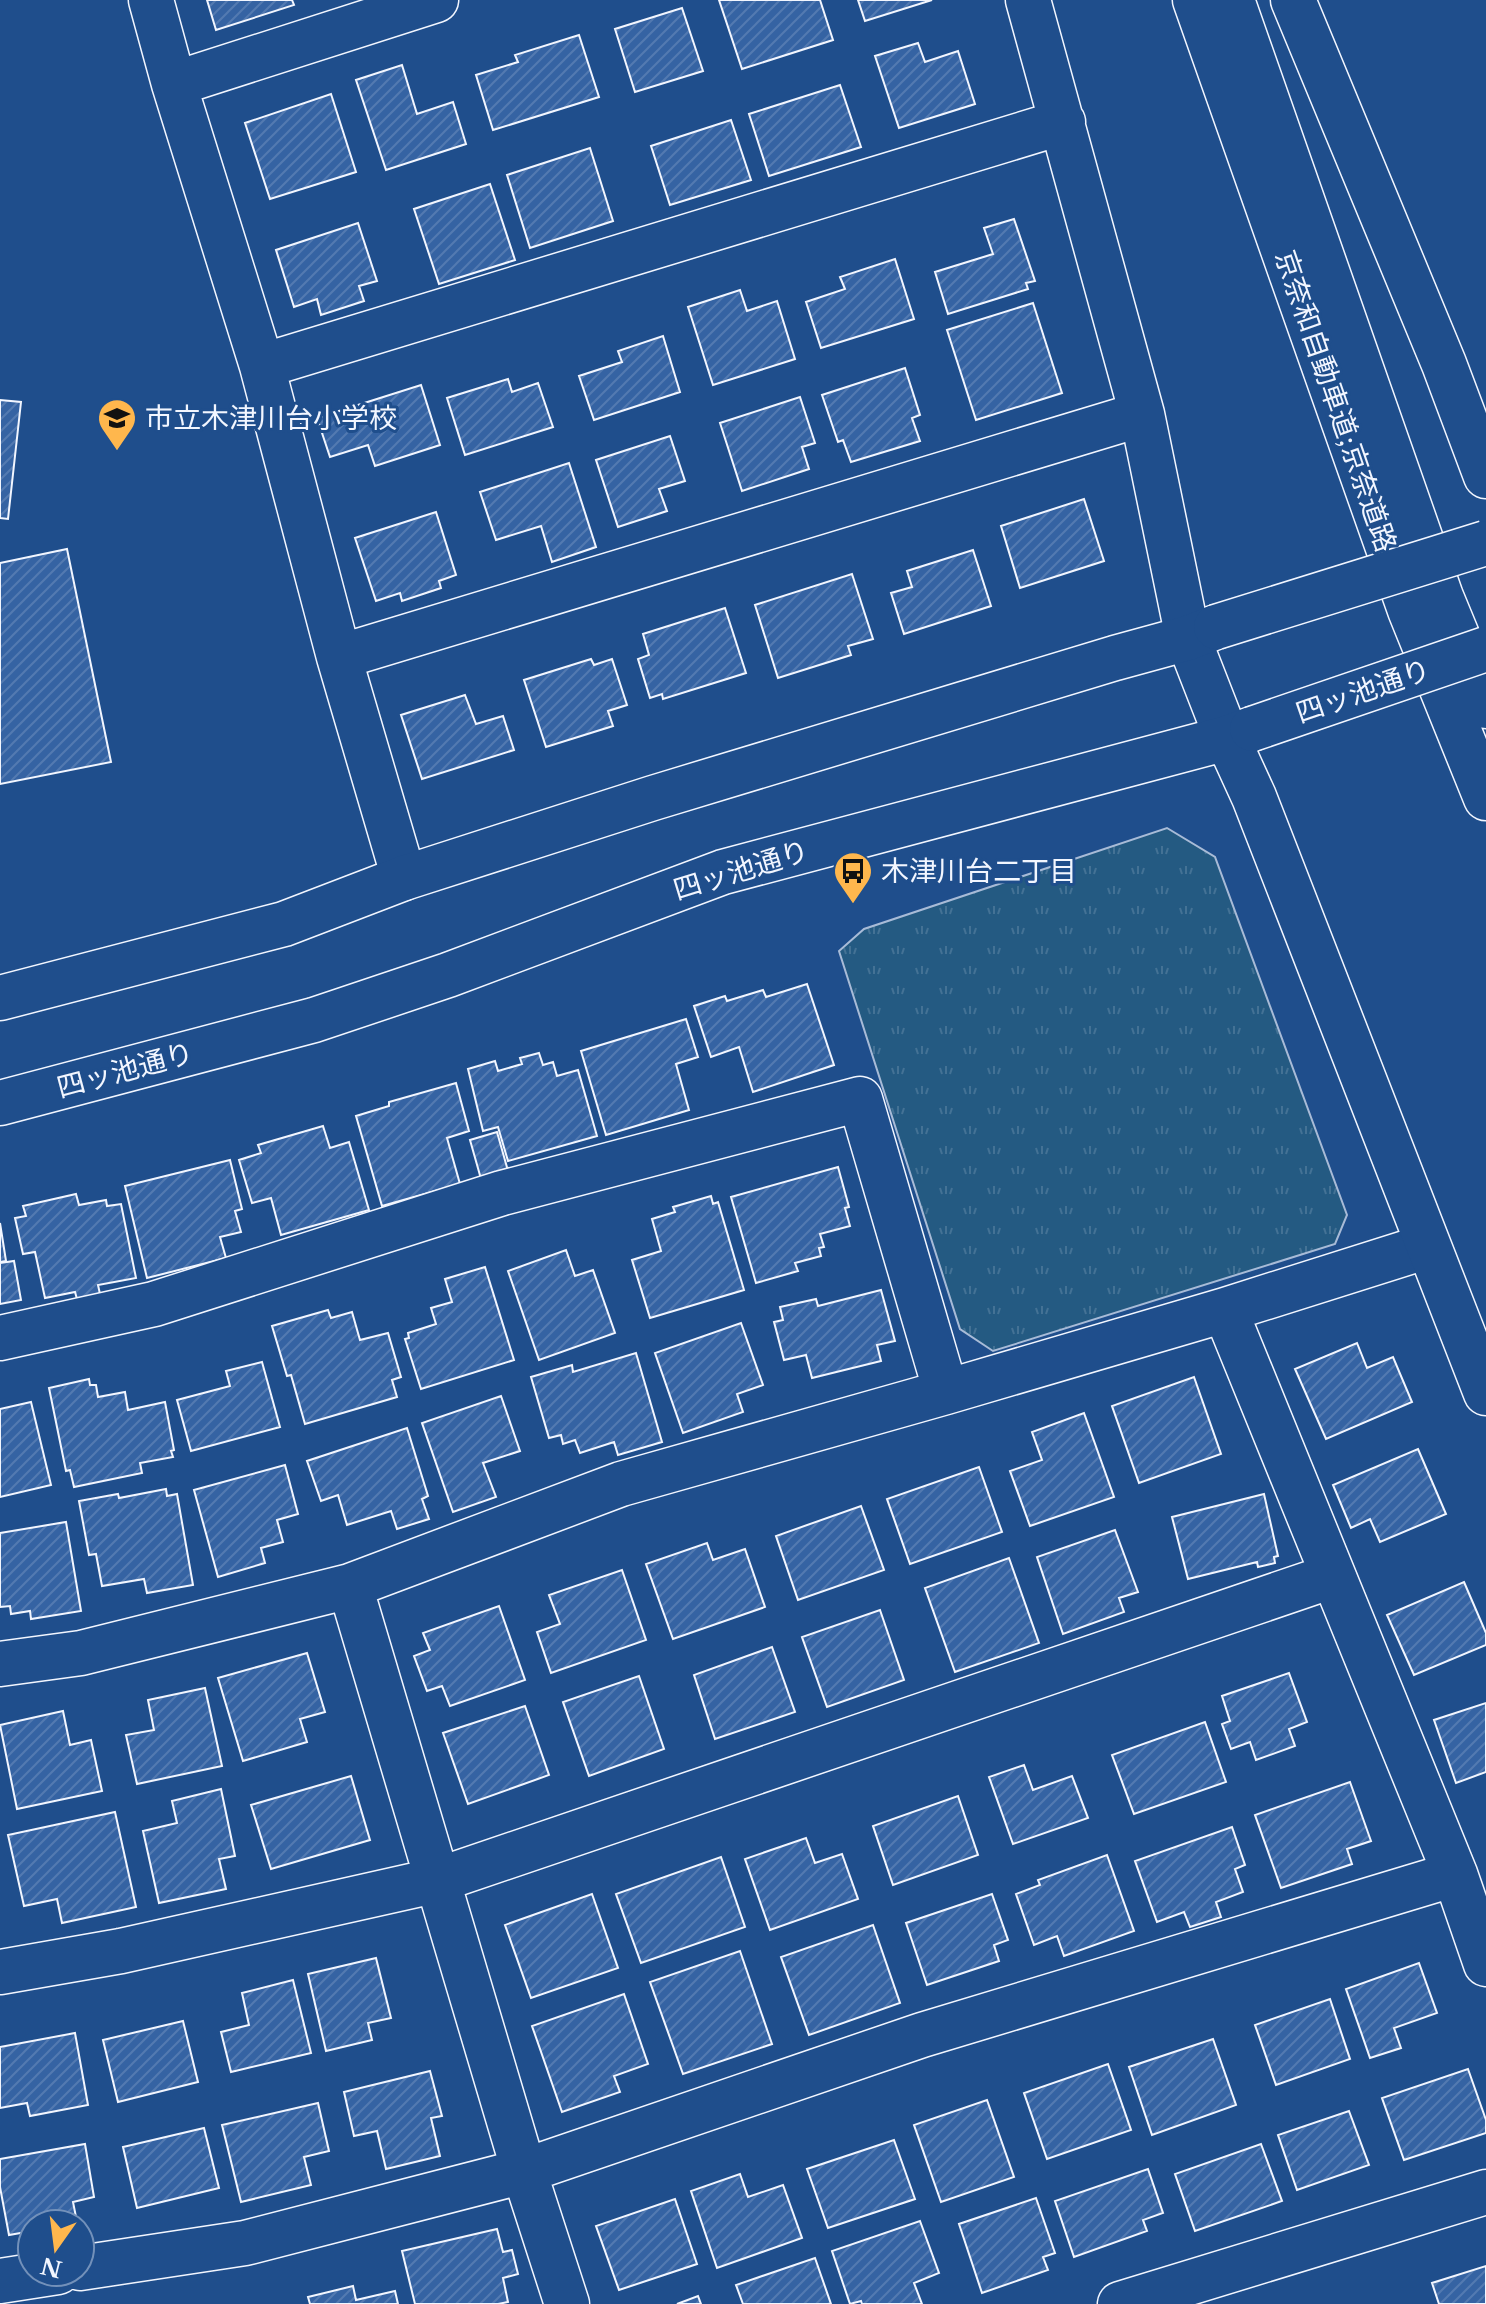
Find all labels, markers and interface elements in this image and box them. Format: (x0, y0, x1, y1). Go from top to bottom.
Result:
street label: 京奈和自動車道;京奈道路 (1267, 246, 1404, 557)
school or university icon: 市立木津川台小学校 (96, 397, 138, 452)
place label: 市立木津川台小学校 (145, 401, 397, 436)
street label: 四ッ池通り (1291, 652, 1435, 731)
street label: 四ッ池通り (669, 833, 813, 908)
bus stop icon: 木津川台二丁目 (832, 850, 874, 905)
place label: 木津川台二丁目 (881, 854, 1077, 889)
street label: 四ッ池通り (53, 1035, 197, 1106)
north arrow (16, 2208, 96, 2288)
text: N (38, 2251, 65, 2283)

